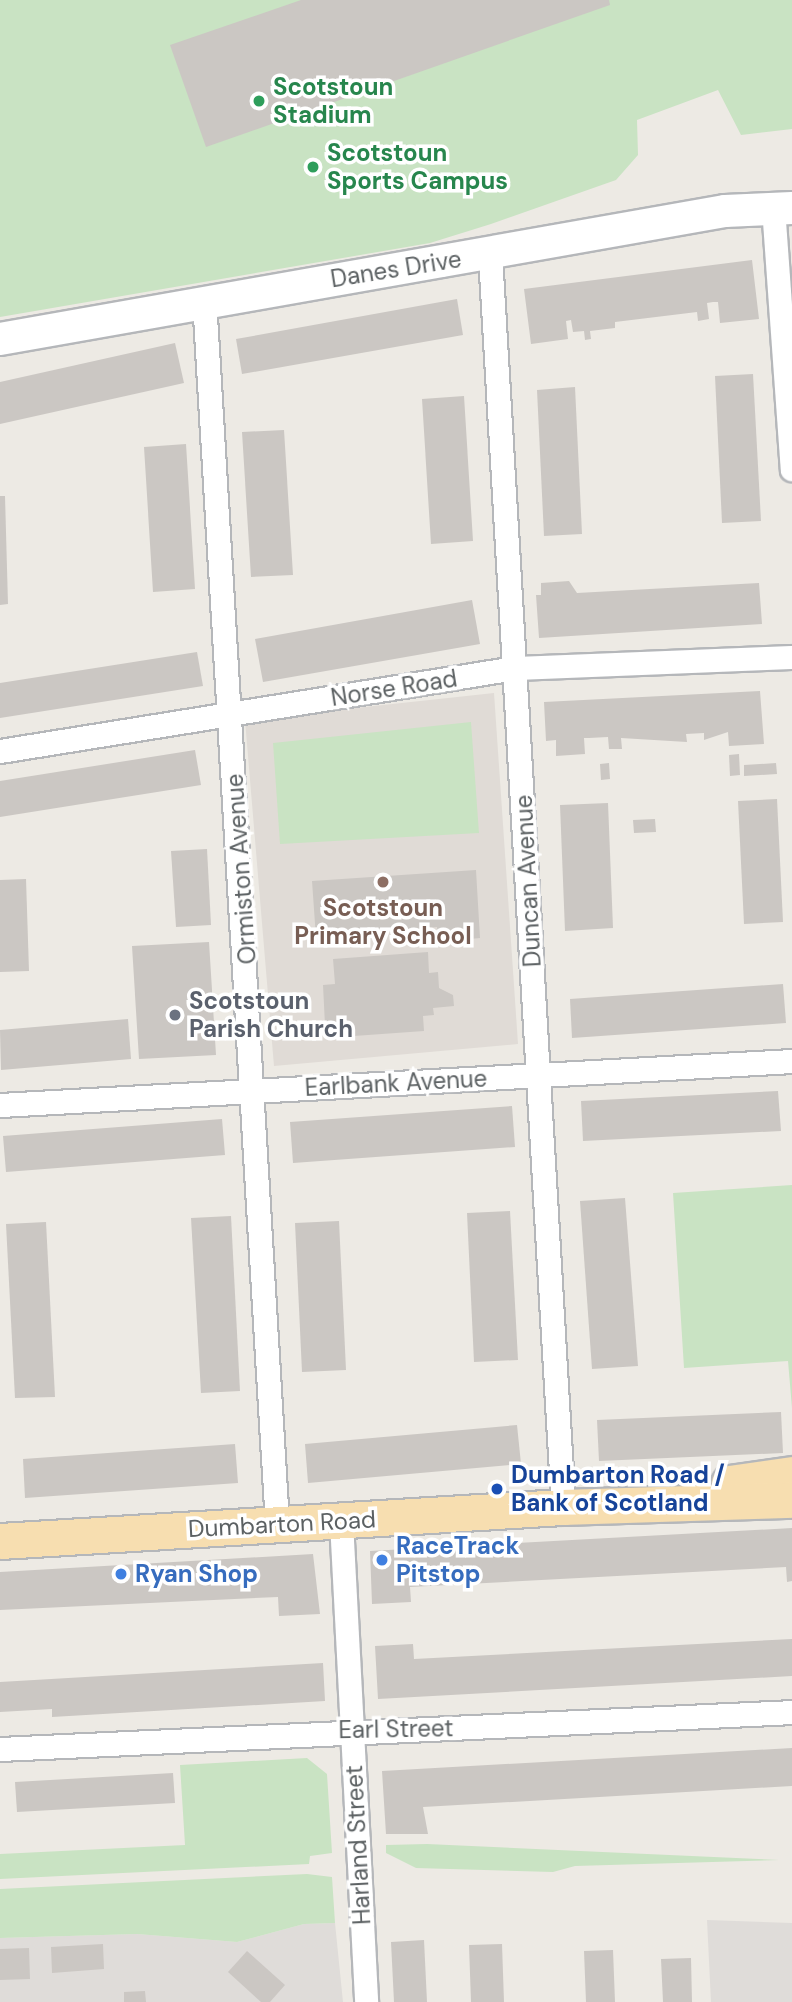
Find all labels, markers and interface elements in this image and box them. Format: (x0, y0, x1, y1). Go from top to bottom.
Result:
place label: Scotstoun Stadium (273, 73, 393, 129)
marker: Scotstoun Stadium (251, 93, 267, 109)
place label: Scotstoun Sports Campus (327, 139, 508, 195)
marker: Scotstoun Sports Campus (305, 159, 321, 175)
street label: Danes Drive (328, 244, 464, 294)
street label: Norse Road (329, 664, 459, 712)
street label: Ormiston Avenue (220, 773, 262, 965)
street label: Duncan Avenue (509, 794, 547, 968)
marker: Scotstoun Primary School (375, 874, 391, 890)
place label: Scotstoun Primary School (294, 894, 472, 950)
place label: Scotstoun Parish Church (189, 987, 353, 1043)
marker: Scotstoun Parish Church (167, 1007, 183, 1023)
street label: Earlbank Avenue (304, 1064, 488, 1102)
place label: Dumbarton Road / Bank of Scotland (511, 1461, 725, 1517)
marker: Dumbarton Road / Bank of Scotland (489, 1481, 505, 1497)
street label: Dumbarton Road (187, 1505, 377, 1543)
place label: RaceTrack Pitstop (396, 1532, 519, 1588)
marker: RaceTrack Pitstop (374, 1552, 390, 1568)
place label: Ryan Shop (135, 1560, 258, 1588)
marker: Ryan Shop (113, 1566, 129, 1582)
street label: Earl Street (338, 1714, 454, 1744)
street label: Harland Street (339, 1764, 377, 1926)

